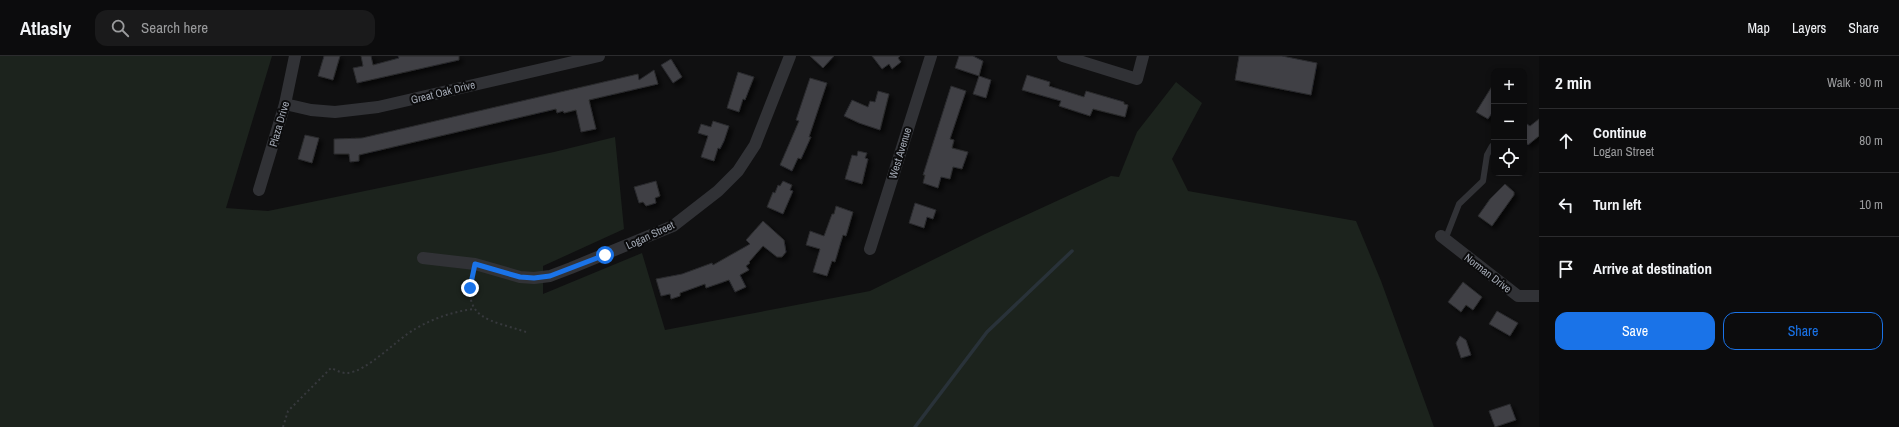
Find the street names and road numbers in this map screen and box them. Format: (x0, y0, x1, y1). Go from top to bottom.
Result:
street label: Great Oak Drive (409, 77, 477, 107)
street label: Plaza Drive (266, 100, 292, 148)
street label: West Avenue (886, 126, 914, 180)
street label: Logan Street (624, 218, 677, 252)
street label: Norman Drive (1462, 250, 1514, 296)

